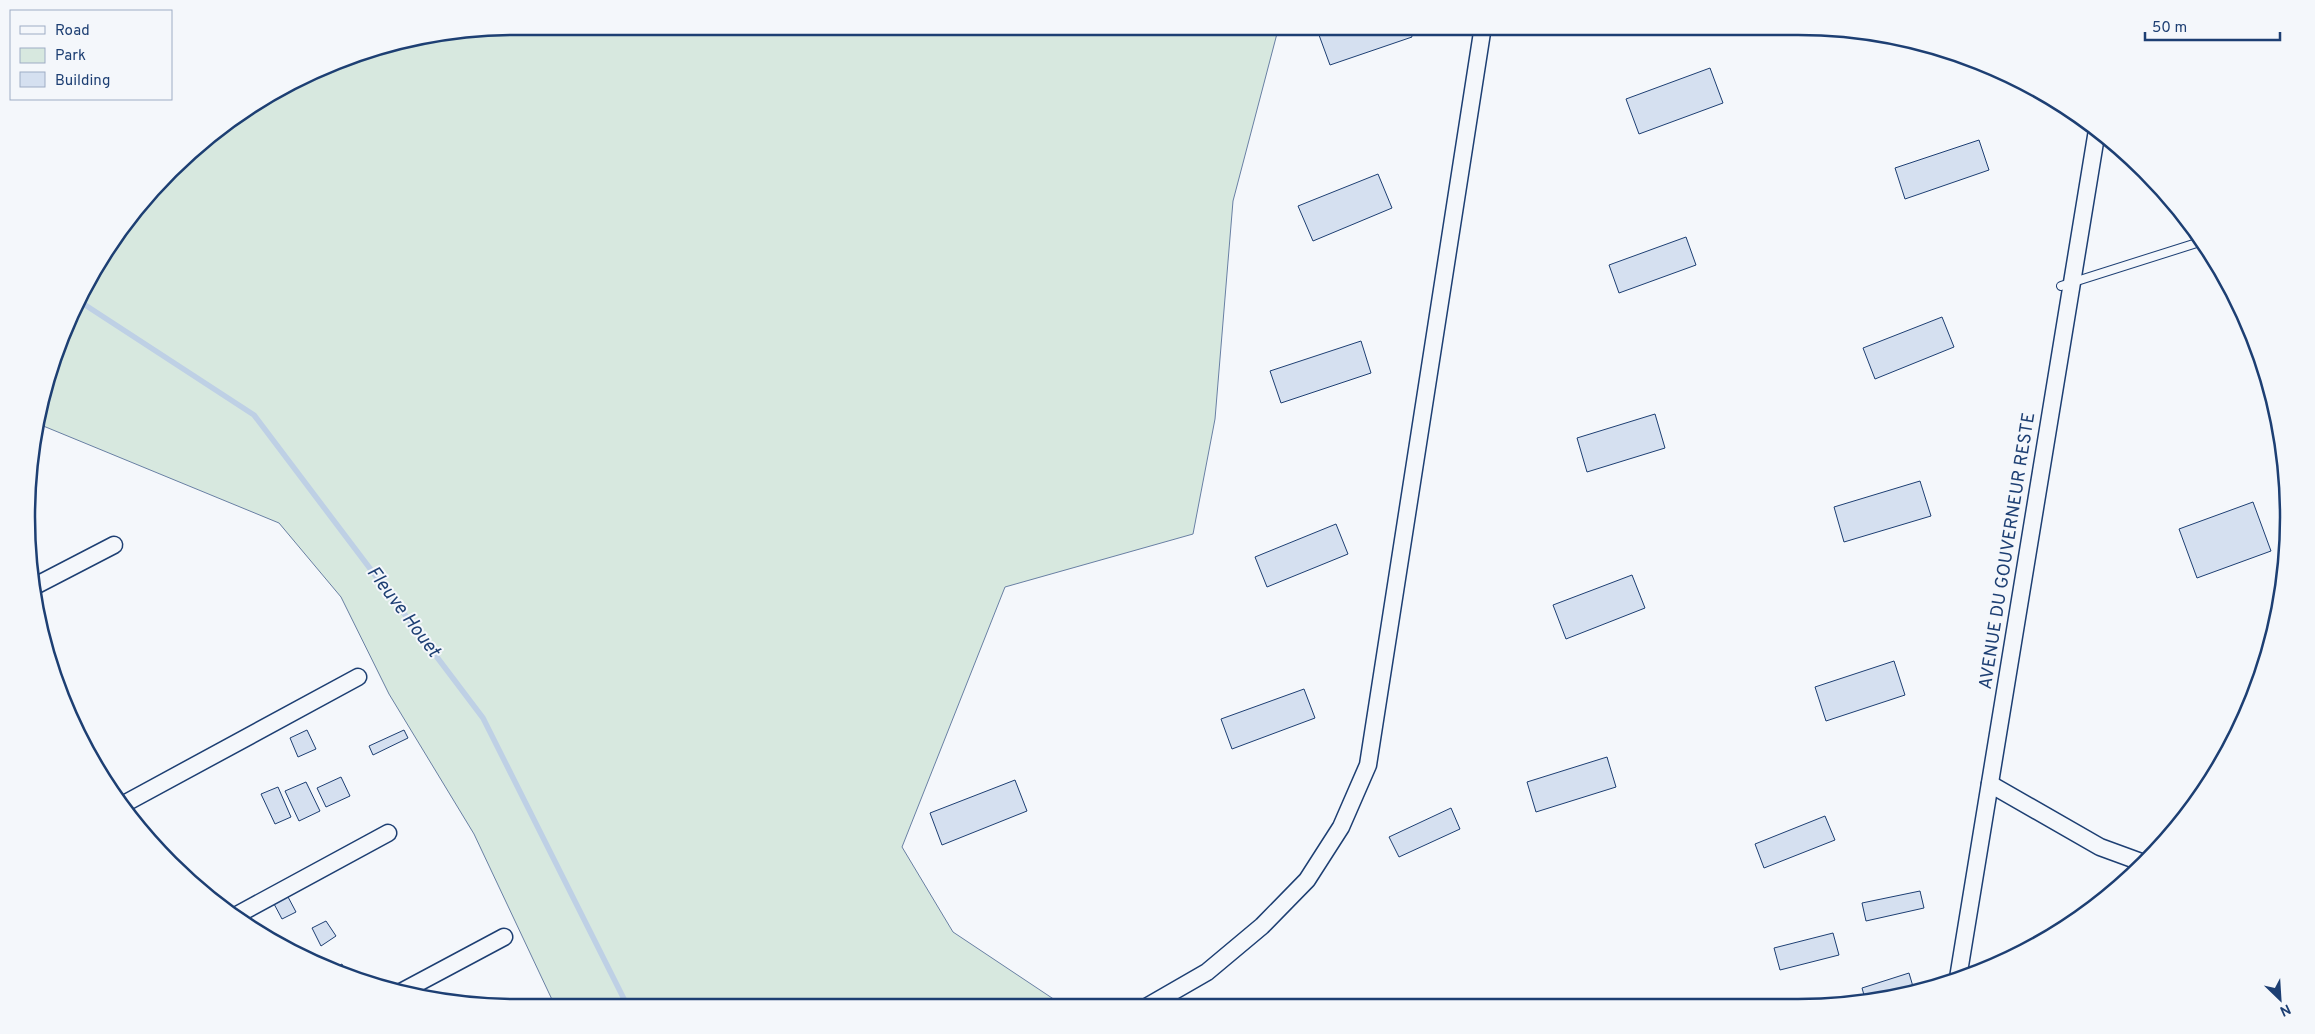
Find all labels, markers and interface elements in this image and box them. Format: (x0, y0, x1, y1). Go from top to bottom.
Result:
legend (10, 10, 172, 100)
scale bar (2145, 10, 2280, 42)
text: 50 m (2152, 19, 2187, 38)
text: Road (55, 22, 90, 41)
text: Park (55, 47, 86, 66)
text: Building (55, 72, 110, 91)
street label: AVENUE DU GOUVERNEUR RESTE (1975, 411, 2041, 691)
water label: Fleuve Houet (361, 562, 446, 663)
north arrow (2255, 974, 2305, 1024)
text: N (2277, 1000, 2293, 1019)

